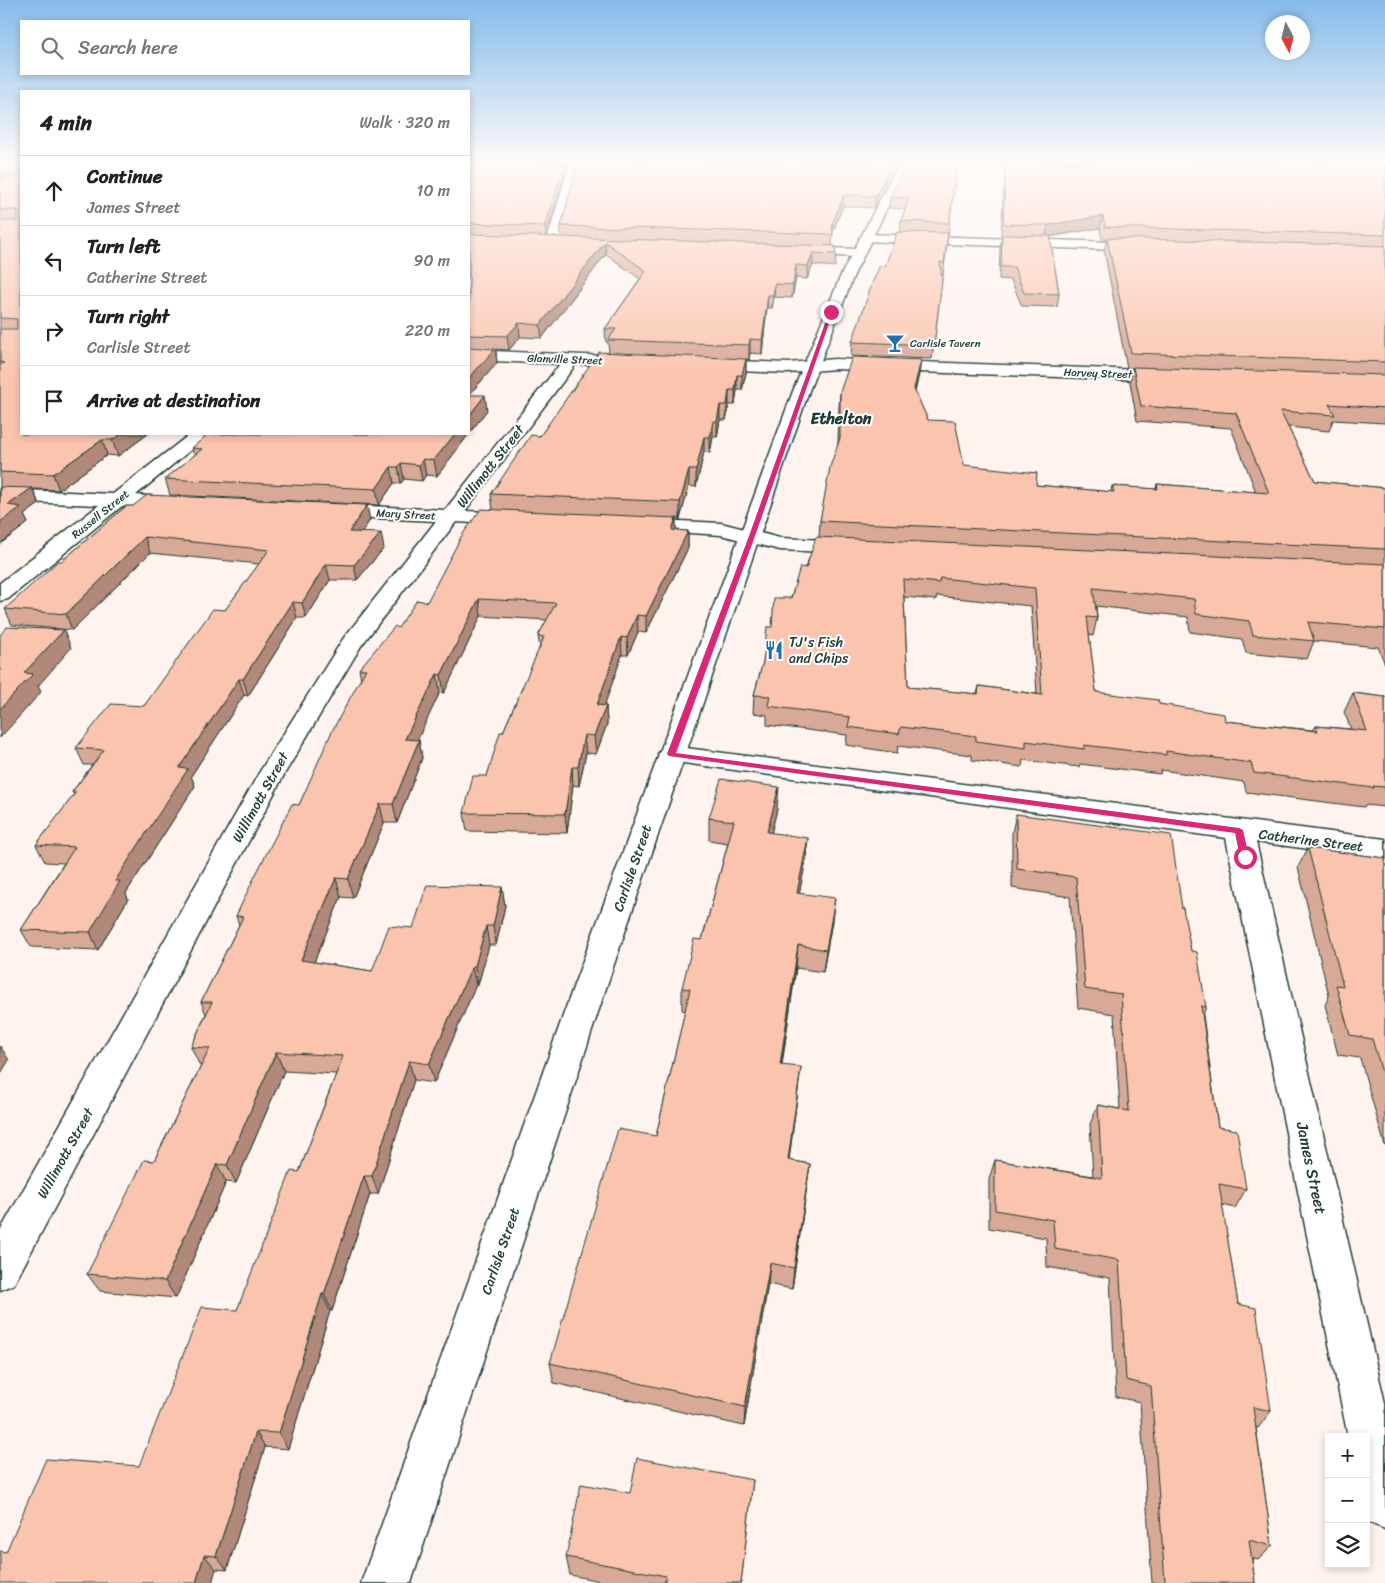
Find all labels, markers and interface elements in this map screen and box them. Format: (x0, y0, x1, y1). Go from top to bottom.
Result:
north arrow (1265, 15, 1310, 60)
search box (20, 20, 470, 75)
text: Search here (78, 31, 178, 64)
icon: search (38, 34, 66, 62)
text: 4 min (40, 104, 92, 142)
text: Walk · 320 m (359, 108, 450, 137)
text: Continue (87, 160, 163, 193)
text: 10 m (417, 176, 450, 205)
icon: ahead (40, 177, 68, 205)
text: James Street (87, 193, 181, 222)
text: Turn left (87, 230, 160, 263)
text: 90 m (414, 246, 450, 275)
icon: left (40, 247, 68, 275)
text: Catherine Street (87, 263, 207, 292)
text: Turn right (87, 300, 169, 333)
route end (820, 301, 843, 324)
text: 220 m (405, 316, 450, 345)
icon: right (40, 317, 68, 345)
bar icon: Carlisle Tavern (884, 332, 906, 354)
text: Carlisle Street (87, 333, 191, 362)
place label: Carlisle Tavern (910, 334, 981, 353)
street label: Glanville Street (527, 349, 603, 370)
street label: Harvey Street (1063, 363, 1133, 384)
text: Arrive at destination (87, 384, 260, 417)
icon: arrive (40, 387, 68, 415)
district label: Ethelton (811, 404, 872, 433)
street label: Willimott Street (450, 418, 532, 513)
street label: Russell Street (67, 485, 134, 544)
street label: Mary Street (376, 503, 436, 526)
place label: TJ's Fish and Chips (789, 630, 849, 671)
restaurant icon: TJ's Fish and Chips (763, 639, 785, 661)
street label: Willimott Street (225, 746, 296, 847)
street label: Carlisle Street (606, 821, 659, 915)
street label: Catherine Street (1257, 822, 1365, 859)
route start (1234, 846, 1257, 869)
street label: Willimott Street (30, 1102, 101, 1203)
street label: James Street (1287, 1118, 1335, 1217)
street label: Carlisle Street (474, 1204, 527, 1298)
map controls (1325, 1433, 1370, 1568)
button: + (1325, 1433, 1370, 1478)
button: − (1325, 1478, 1370, 1523)
button: layers (1325, 1523, 1370, 1568)

